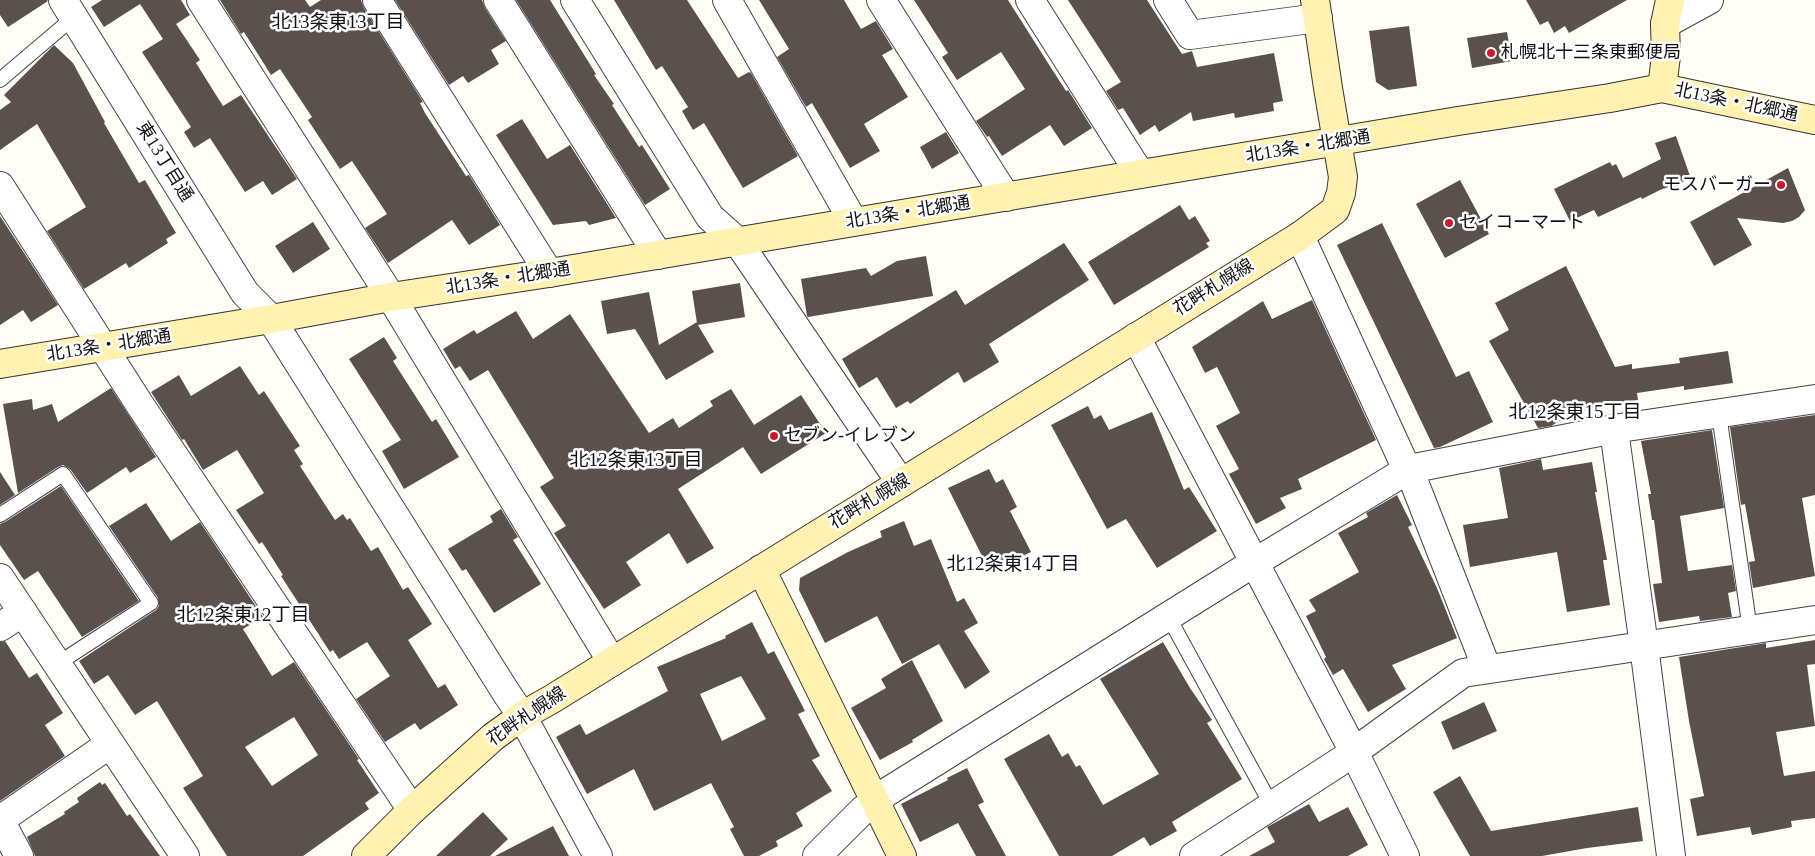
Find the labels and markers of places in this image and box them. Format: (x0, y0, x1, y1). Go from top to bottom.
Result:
place label: 札幌北十三条東郵便局 (1501, 42, 1681, 64)
marker: 札幌北十三条東郵便局 (1485, 47, 1497, 59)
place label: モスバーガー (1663, 174, 1771, 196)
marker: モスバーガー (1775, 179, 1787, 191)
place label: セイコーマート (1459, 212, 1585, 234)
marker: セイコーマート (1443, 217, 1455, 229)
place label: セブン-イレブン (784, 425, 916, 447)
marker: セブン-イレブン (768, 430, 780, 442)

